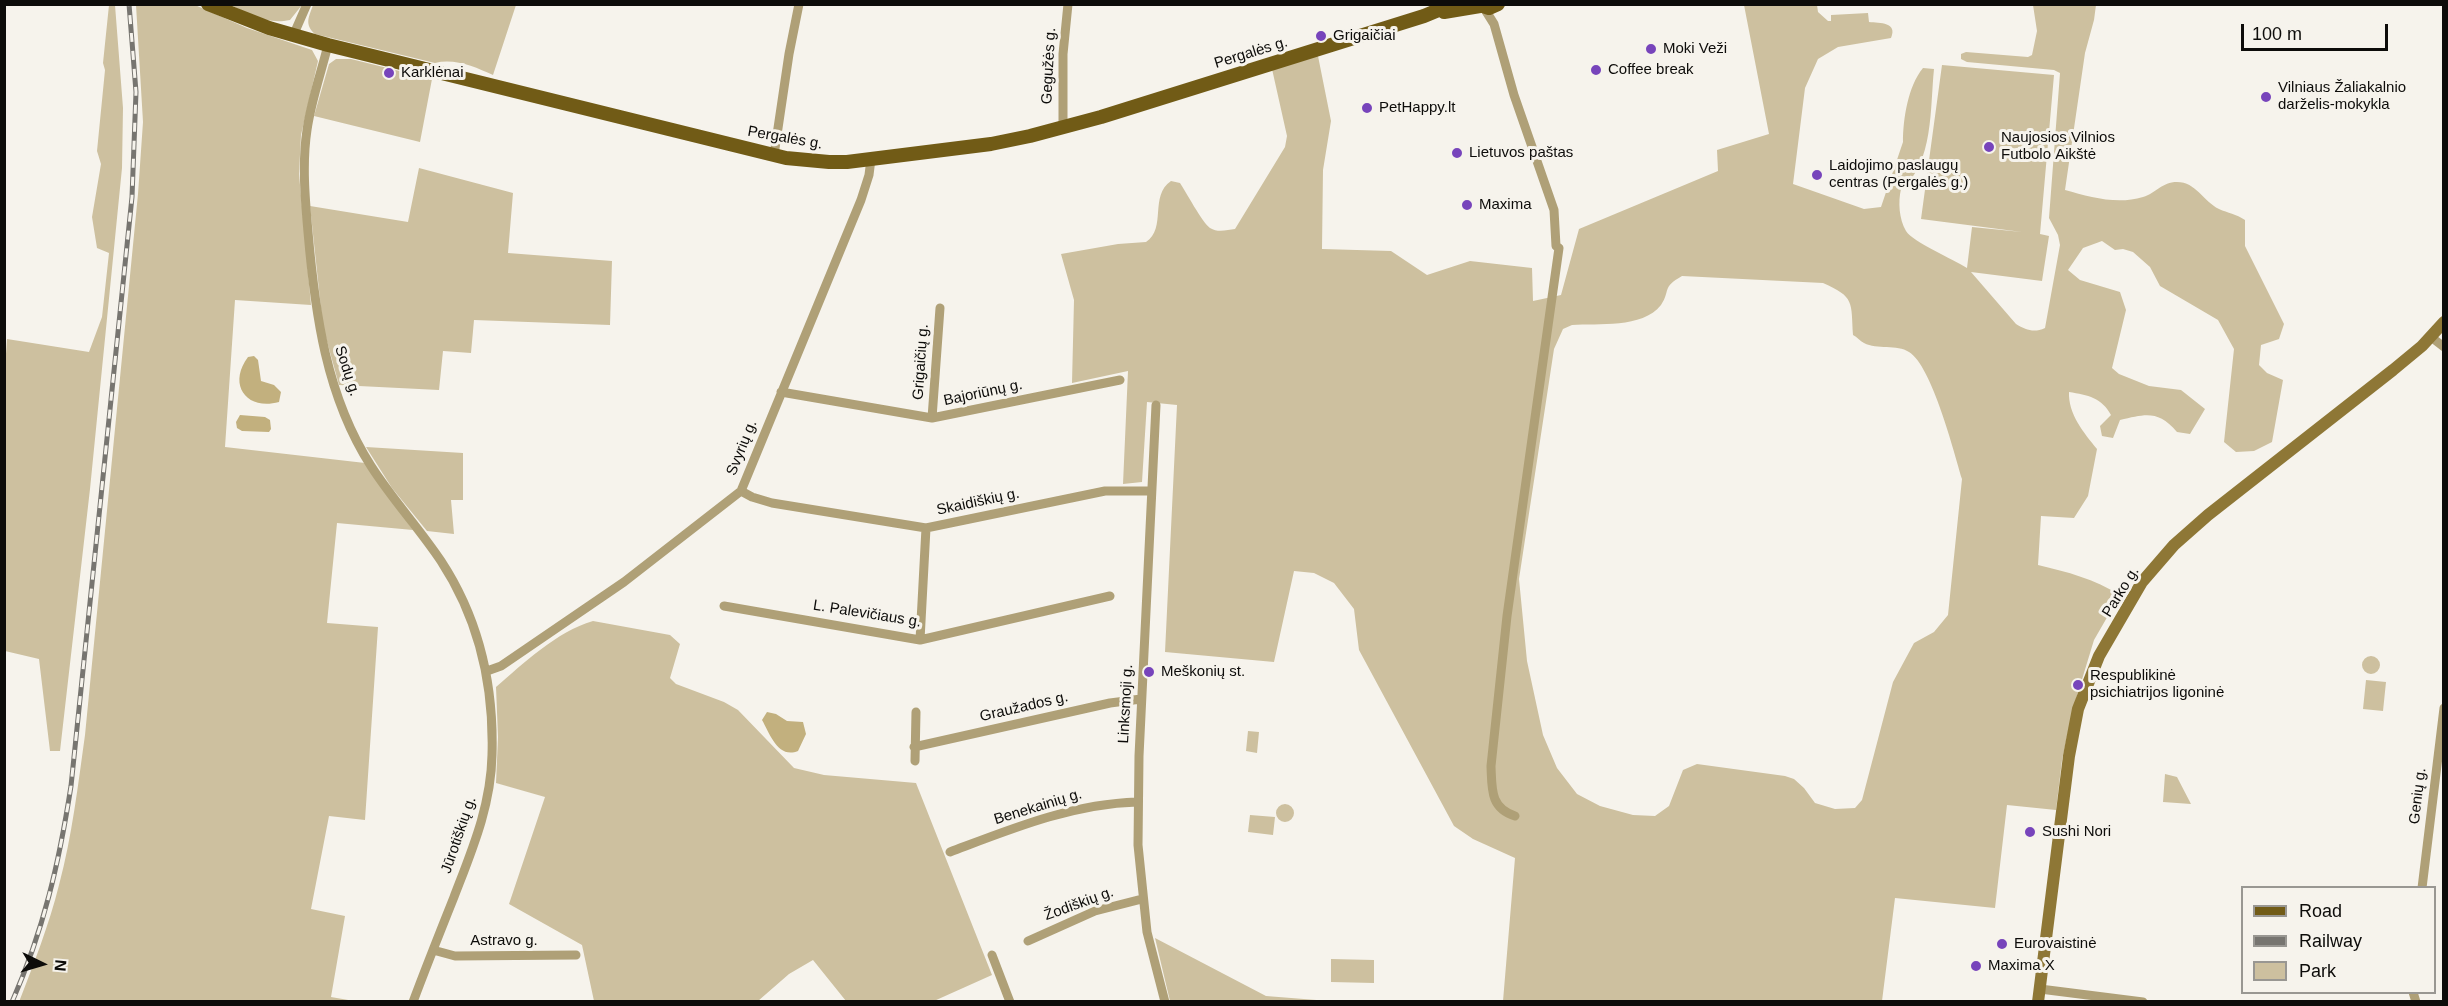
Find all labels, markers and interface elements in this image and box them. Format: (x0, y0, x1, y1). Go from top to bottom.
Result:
scale bar (2244, 12, 2391, 50)
text: 100 m (2252, 24, 2302, 44)
street label: Gegužės g. (1038, 27, 1060, 105)
place label: Grigaičiai (1333, 27, 1396, 45)
marker: Grigaičiai (1314, 29, 1328, 43)
street label: Pergalės g. (1212, 33, 1290, 73)
place label: Moki Veži (1663, 40, 1727, 58)
marker: Moki Veži (1644, 42, 1658, 56)
place label: Coffee break (1608, 61, 1694, 79)
marker: Coffee break (1589, 63, 1603, 77)
place label: Karklėnai (401, 64, 464, 82)
marker: Karklėnai (382, 66, 396, 80)
place label: Vilniaus Žaliakalnio darželis-mokykla (2278, 79, 2406, 114)
marker: Vilniaus Žaliakalnio darželis-mokykla (2259, 90, 2273, 104)
place label: PetHappy.lt (1379, 99, 1455, 117)
marker: PetHappy.lt (1360, 101, 1374, 115)
street label: Pergalės g. (746, 123, 824, 153)
place label: Naujosios Vilnios Futbolo Aikštė (2001, 129, 2115, 164)
marker: Naujosios Vilnios Futbolo Aikštė (1982, 140, 1996, 154)
place label: Lietuvos paštas (1469, 144, 1573, 162)
marker: Lietuvos paštas (1450, 146, 1464, 160)
place label: Laidojimo paslaugų centras (Pergalės g.) (1829, 157, 1968, 192)
marker: Laidojimo paslaugų centras (Pergalės g.) (1810, 168, 1824, 182)
place label: Maxima (1479, 196, 1532, 214)
marker: Maxima (1460, 198, 1474, 212)
street label: Grigaičių g. (909, 324, 933, 400)
street label: Sodų g. (330, 344, 364, 398)
street label: Bajoriūnų g. (942, 376, 1024, 410)
street label: Svyrių g. (723, 418, 761, 478)
street label: Skaidiškių g. (935, 484, 1021, 520)
street label: Parko g. (2099, 564, 2143, 620)
street label: L. Palevičiaus g. (812, 597, 922, 631)
place label: Meškonių st. (1161, 663, 1245, 681)
street label: Linksmoji g. (1115, 664, 1137, 744)
marker: Meškonių st. (1142, 665, 1156, 679)
place label: Respublikinė psichiatrijos ligoninė (2090, 667, 2224, 702)
marker: Respublikinė psichiatrijos ligoninė (2071, 678, 2085, 692)
street label: Graužados g. (978, 688, 1070, 726)
street label: Genių g. (2406, 767, 2430, 825)
street label: Benekainių g. (992, 785, 1084, 829)
street label: Jūrotiškių g. (437, 794, 481, 876)
place label: Sushi Nori (2042, 823, 2111, 841)
marker: Sushi Nori (2023, 825, 2037, 839)
street label: Žodiškių g. (1042, 883, 1116, 925)
legend (2241, 886, 2436, 994)
text: Road (2299, 901, 2342, 921)
text: Railway (2299, 931, 2362, 951)
street label: Astravo g. (470, 932, 538, 950)
north arrow (12, 934, 72, 994)
place label: Eurovaistinė (2014, 935, 2097, 953)
marker: Eurovaistinė (1995, 937, 2009, 951)
place label: Maxima X (1988, 957, 2055, 975)
text: N (51, 959, 69, 972)
marker: Maxima X (1969, 959, 1983, 973)
text: Park (2299, 961, 2336, 981)

